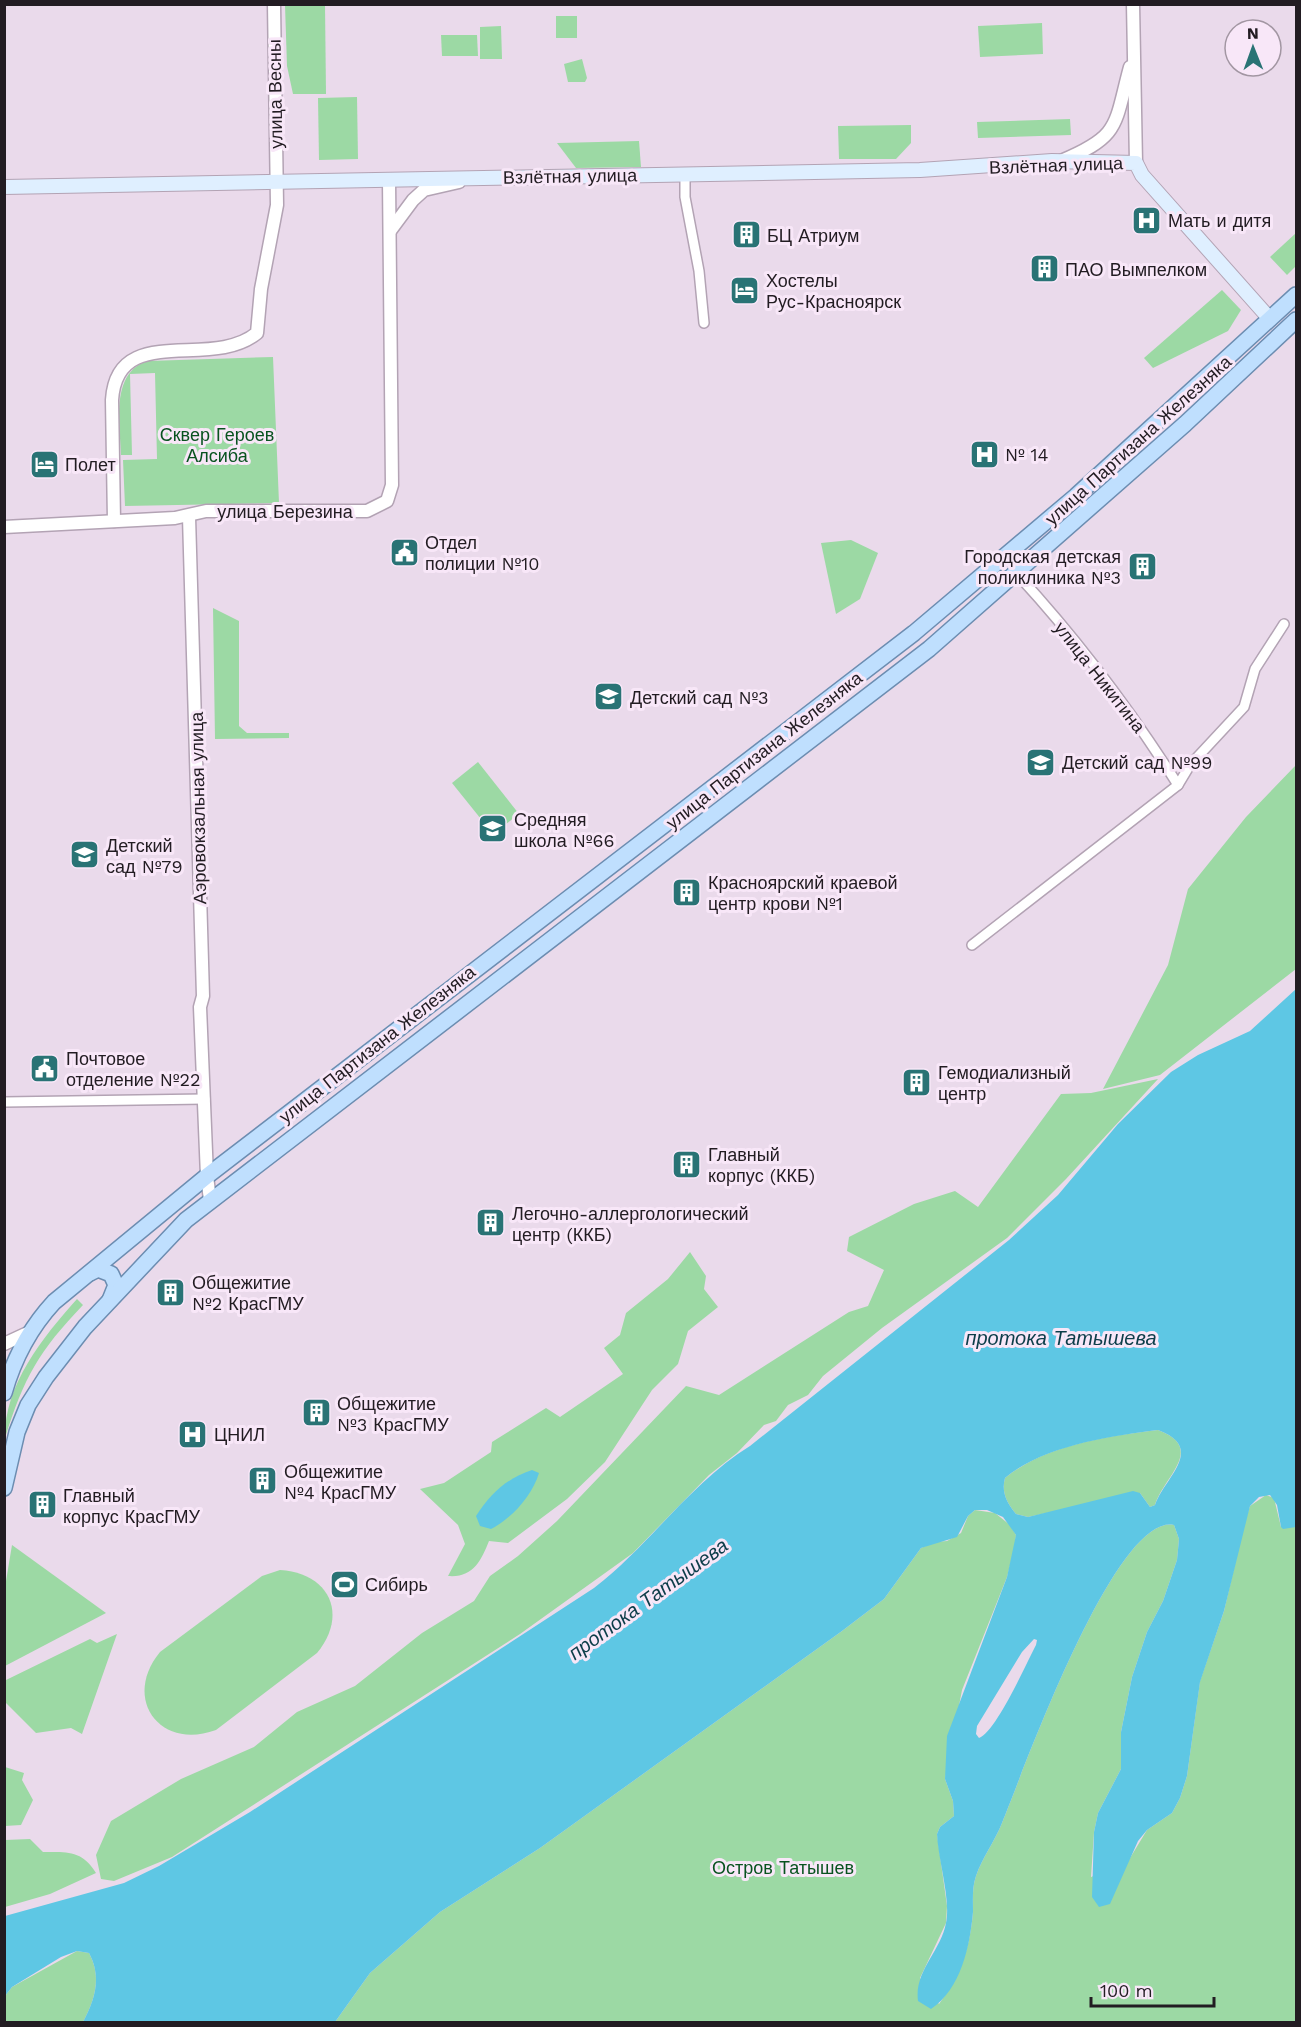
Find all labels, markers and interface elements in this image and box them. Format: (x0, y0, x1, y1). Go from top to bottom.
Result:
north arrow (1223, 18, 1283, 78)
text: N (1247, 24, 1259, 43)
street label: улица Весны (264, 39, 286, 149)
street label: Взлётная улица (989, 152, 1124, 178)
street label: Взлётная улица (503, 164, 638, 188)
hospital icon: Мать и дитя (1131, 204, 1163, 236)
place label: Мать и дитя (1168, 210, 1271, 231)
building icon: БЦ Атриум (730, 219, 762, 251)
place label: БЦ Атриум (767, 225, 859, 246)
building icon: ПАО Вымпелком (1028, 253, 1060, 285)
place label: ПАО Вымпелком (1065, 259, 1207, 280)
place label: Хостелы Рус-Красноярск (766, 270, 901, 312)
hotel icon: Хостелы Рус-Красноярск (729, 274, 761, 306)
street label: улица Партизана Железняка (1041, 350, 1236, 529)
park label: Сквер Героев Алсиба (160, 424, 274, 466)
hospital icon: № 14 (968, 438, 1000, 470)
place label: № 14 (1005, 444, 1049, 465)
hotel icon: Полет (28, 448, 60, 480)
place label: Полет (65, 454, 116, 475)
street label: улица Березина (217, 501, 354, 522)
place label: Отдел полиции №10 (425, 532, 539, 574)
public building icon: Отдел полиции №10 (388, 536, 420, 568)
place label: Городская детская поликлиника №3 (964, 546, 1121, 588)
building icon: Городская детская поликлиника №3 (1126, 550, 1158, 582)
street label: улица Никитина (1050, 617, 1150, 737)
street label: улица Партизана Железняка (662, 666, 867, 833)
school or university icon: Детский сад №3 (593, 681, 625, 713)
place label: Детский сад №3 (630, 687, 769, 708)
street label: Аэровокзальная улица (186, 711, 210, 904)
school or university icon: Детский сад №99 (1025, 746, 1057, 778)
place label: Детский сад №99 (1062, 752, 1212, 773)
place label: Средняя школа №66 (514, 809, 614, 851)
school or university icon: Средняя школа №66 (477, 813, 509, 845)
place label: Детский сад №79 (106, 835, 183, 877)
school or university icon: Детский сад №79 (69, 839, 101, 871)
place label: Красноярский краевой центр крови №1 (708, 872, 898, 914)
building icon: Красноярский краевой центр крови №1 (671, 876, 703, 908)
street label: улица Партизана Железняка (275, 960, 480, 1127)
place label: Почтовое отделение №22 (66, 1048, 201, 1090)
public building icon: Почтовое отделение №22 (29, 1052, 61, 1084)
place label: Гемодиализный центр (938, 1062, 1071, 1104)
building icon: Гемодиализный центр (901, 1066, 933, 1098)
place label: Главный корпус (ККБ) (708, 1144, 815, 1186)
building icon: Главный корпус (ККБ) (671, 1148, 703, 1180)
place label: Легочно-аллергологический центр (ККБ) (512, 1203, 749, 1245)
building icon: Легочно-аллергологический центр (ККБ) (475, 1207, 507, 1239)
place label: Общежитие №2 КрасГМУ (192, 1272, 304, 1314)
building icon: Общежитие №2 КрасГМУ (155, 1276, 187, 1308)
water label: протока Татышева (965, 1326, 1157, 1350)
place label: Общежитие №3 КрасГМУ (337, 1393, 449, 1435)
building icon: Общежитие №3 КрасГМУ (300, 1397, 332, 1429)
hospital icon: ЦНИЛ (177, 1418, 209, 1450)
place label: ЦНИЛ (214, 1424, 265, 1445)
place label: Общежитие №4 КрасГМУ (284, 1461, 397, 1503)
building icon: Общежитие №4 КрасГМУ (247, 1465, 279, 1497)
place label: Главный корпус КрасГМУ (63, 1485, 201, 1527)
building icon: Главный корпус КрасГМУ (26, 1489, 58, 1521)
water label: протока Татышева (564, 1533, 732, 1665)
sports icon: Сибирь (328, 1568, 360, 1600)
place label: Сибирь (365, 1574, 428, 1595)
park label: Остров Татышев (712, 1857, 854, 1878)
scale bar (1091, 1970, 1214, 2008)
text: 100 m (1100, 1980, 1153, 2001)

